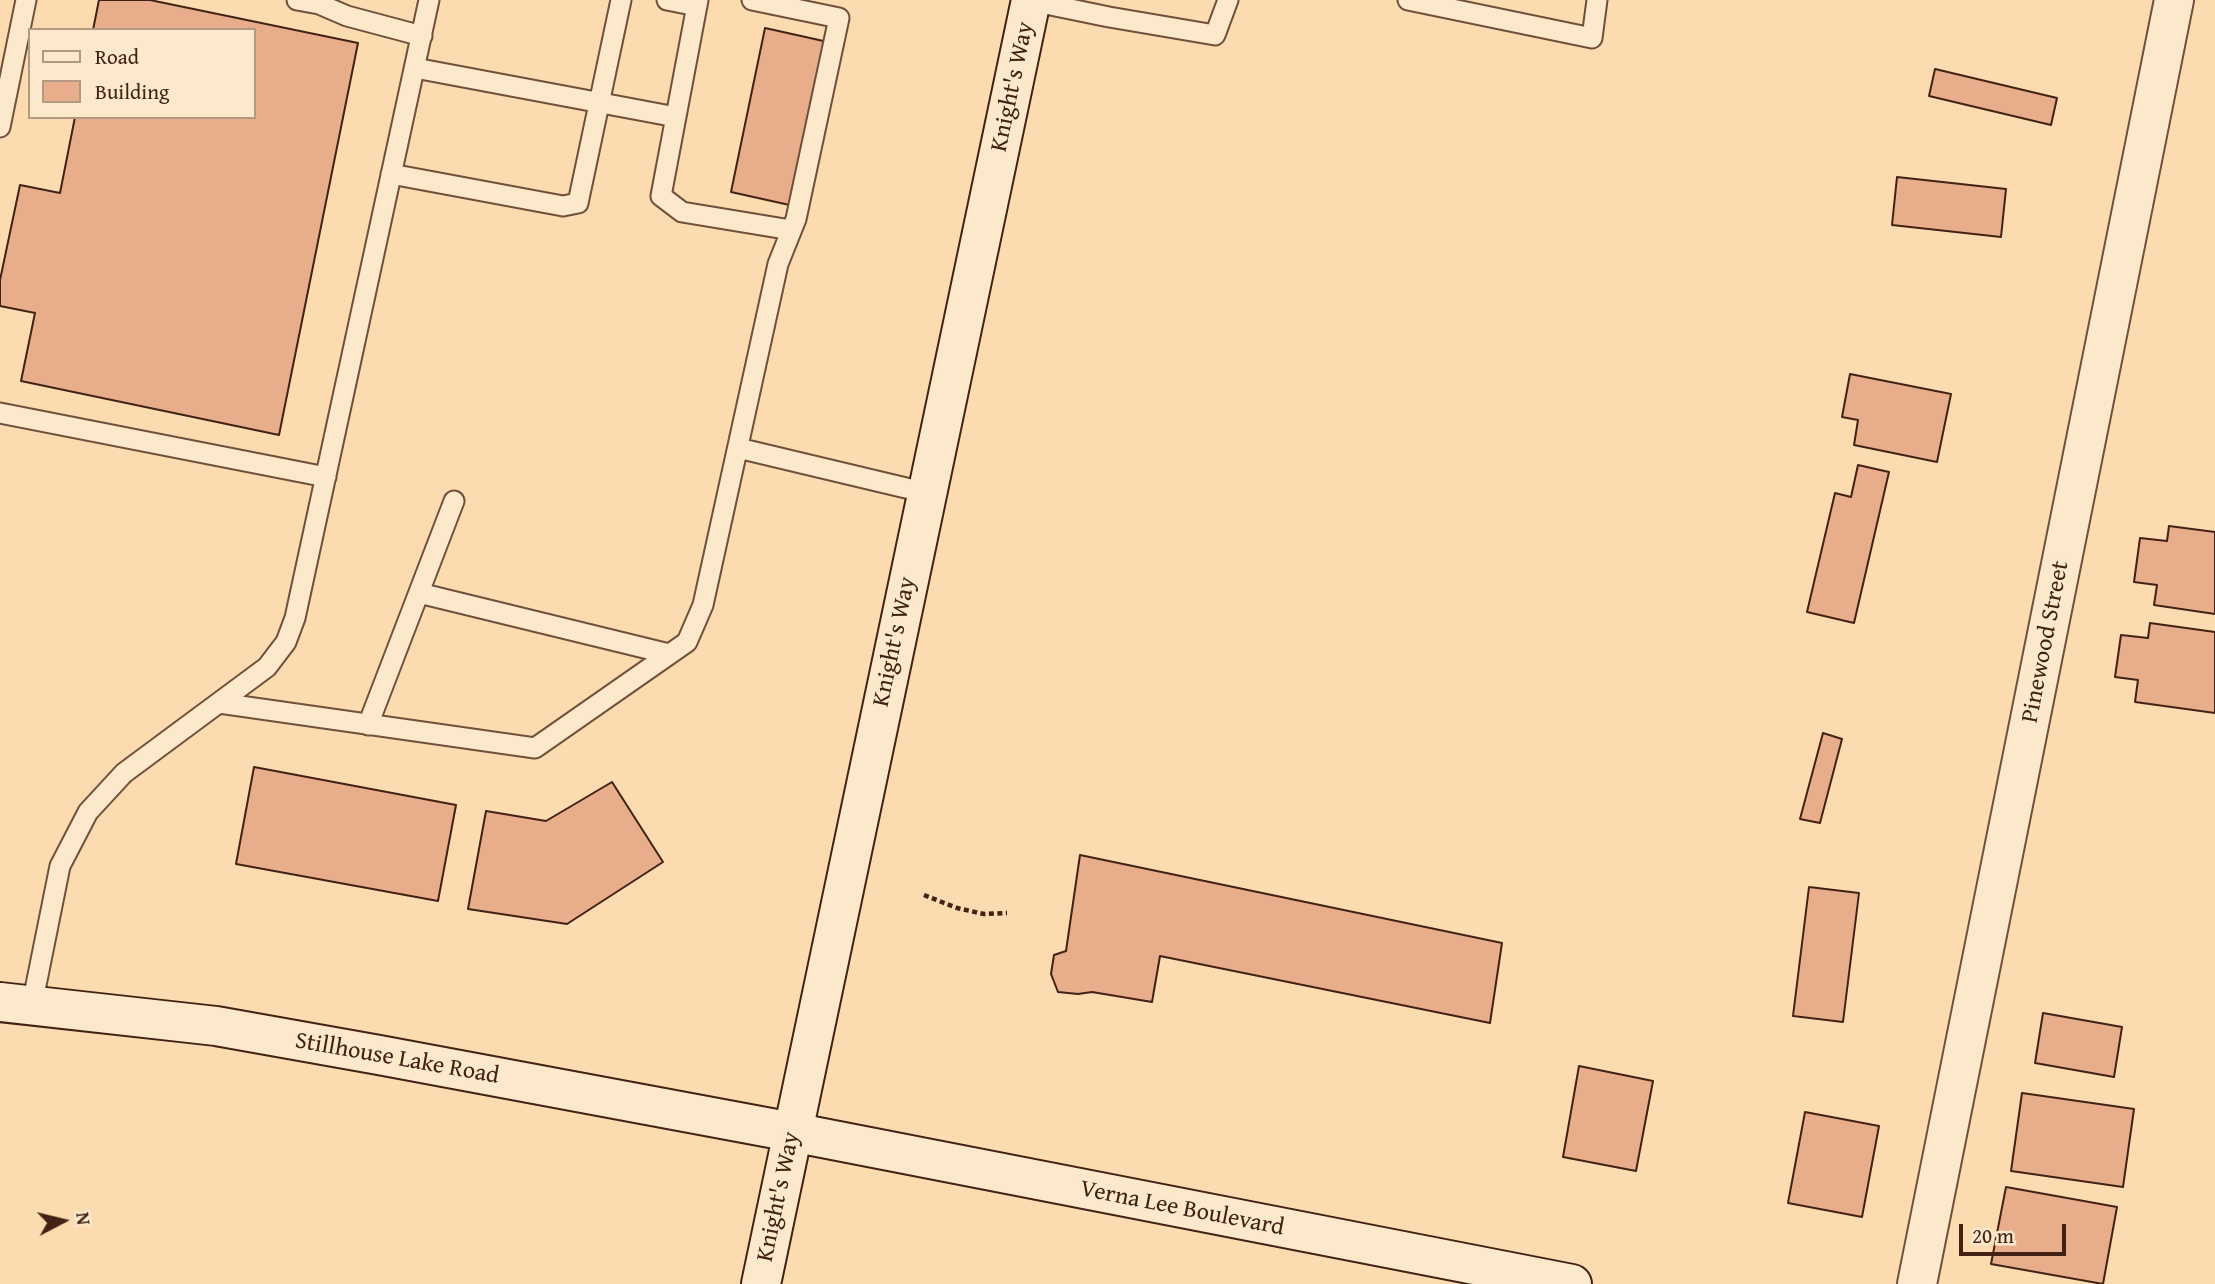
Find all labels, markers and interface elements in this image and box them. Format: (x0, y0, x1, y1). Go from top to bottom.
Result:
street label: Knight's Way (985, 19, 1041, 155)
legend (28, 28, 256, 119)
text: Road (95, 41, 139, 72)
text: Building (95, 76, 169, 107)
street label: Pinewood Street (2016, 559, 2076, 725)
street label: Knight's Way (867, 574, 923, 710)
street label: Stillhouse Lake Road (293, 1027, 501, 1091)
street label: Knight's Way (751, 1129, 807, 1265)
street label: Verna Lee Boulevard (1078, 1175, 1286, 1243)
north arrow (28, 1186, 98, 1256)
text: N (69, 1210, 99, 1226)
scale bar (1963, 1210, 2070, 1254)
text: 20 m (1972, 1220, 2014, 1251)

